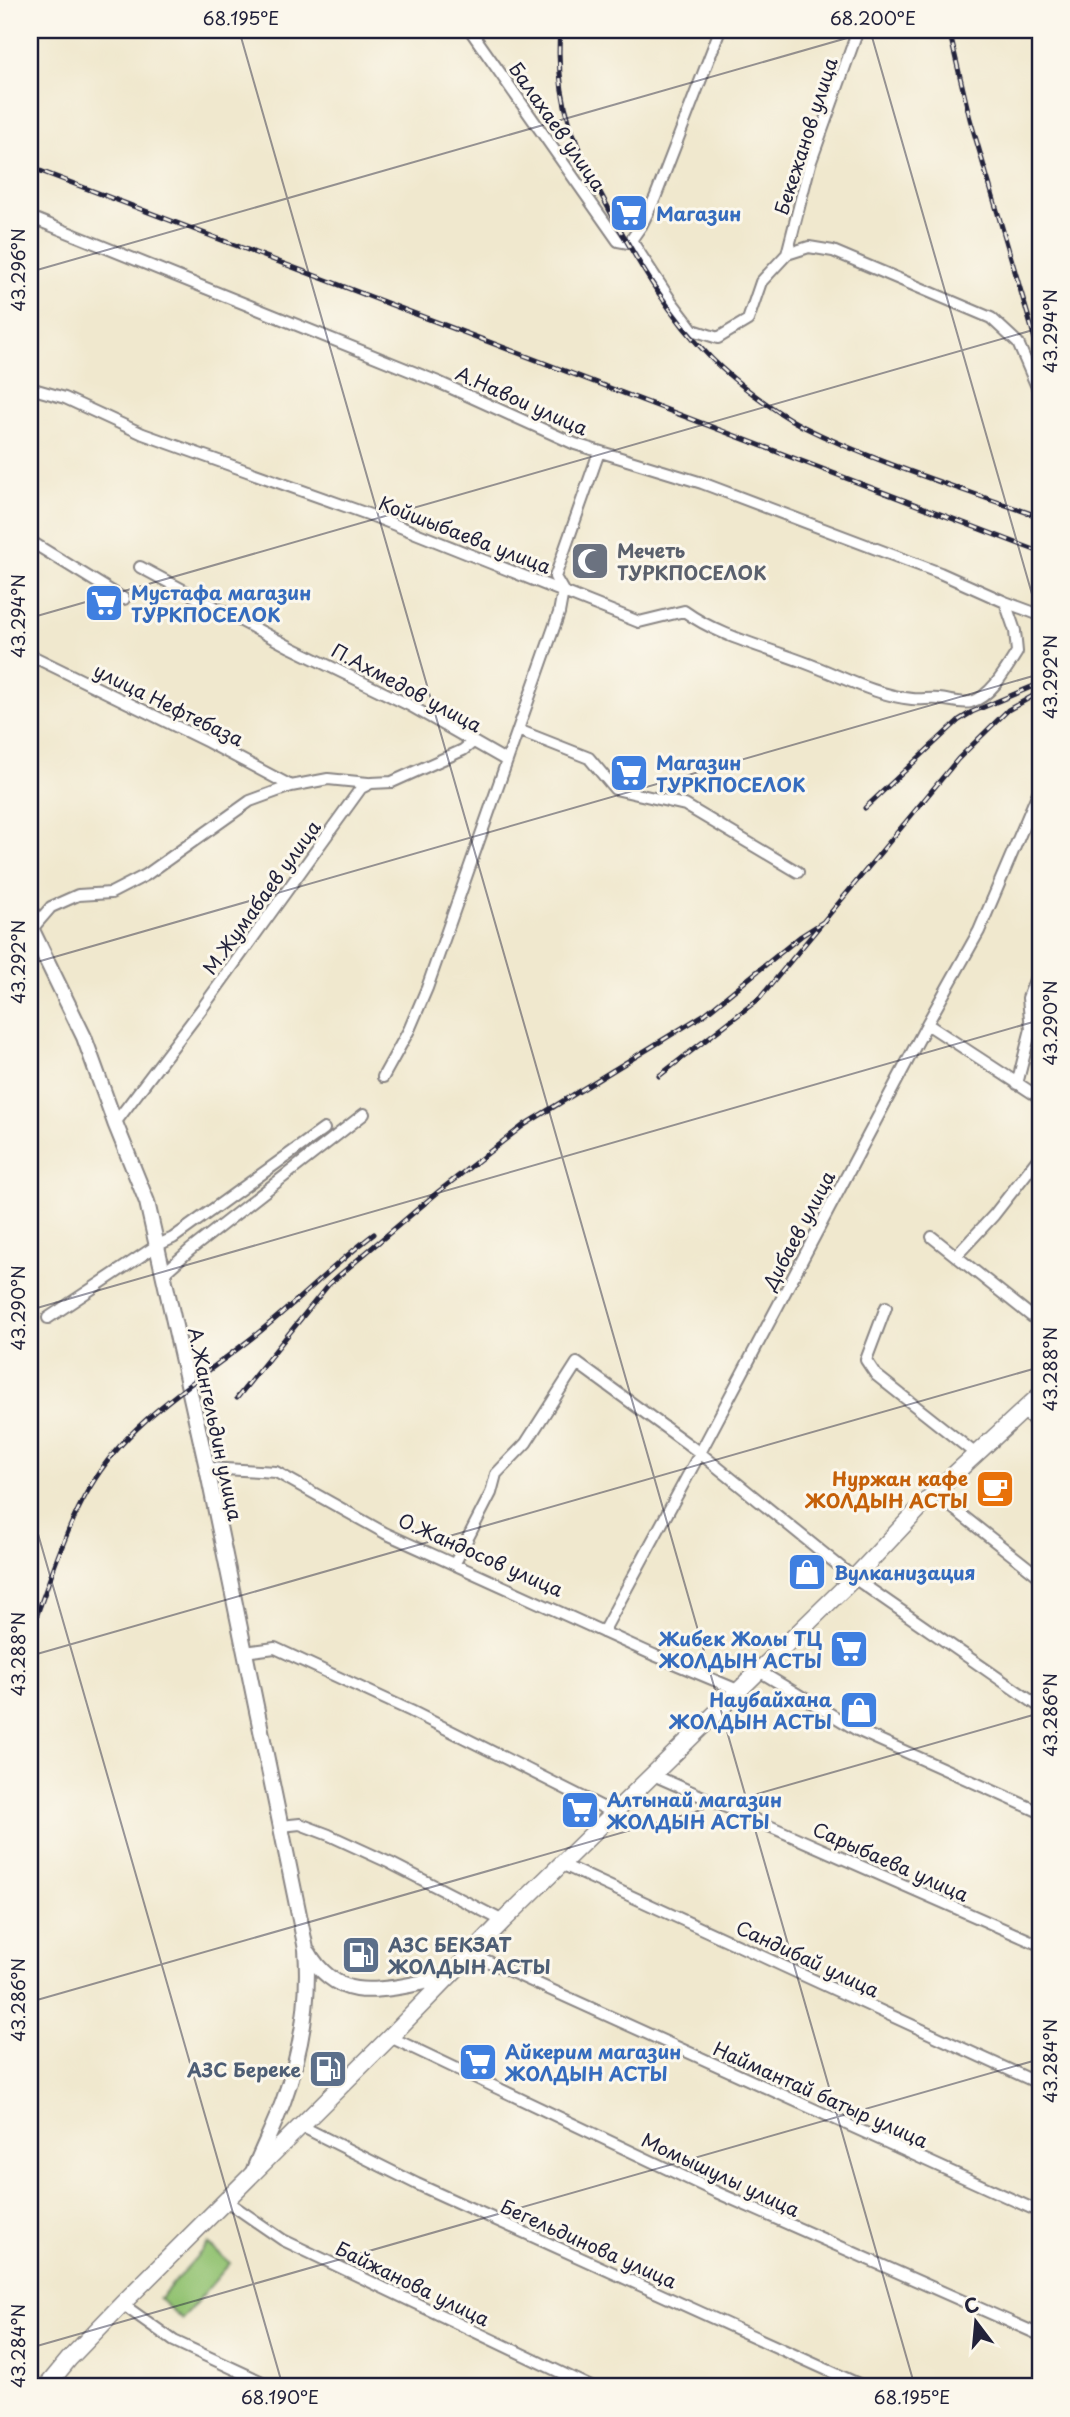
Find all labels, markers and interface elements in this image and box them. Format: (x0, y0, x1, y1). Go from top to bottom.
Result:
text: 68.195°E (203, 4, 279, 31)
text: 68.200°E (830, 4, 916, 31)
street label: Бекежанов улица (766, 54, 844, 218)
street label: Балахаев улица (503, 56, 613, 196)
supermarket icon: Магазин (608, 192, 650, 234)
place label: Магазин (656, 199, 741, 227)
text: 43.296°N (4, 228, 31, 312)
text: 43.294°N (1036, 289, 1063, 373)
street label: А.Навои улица (452, 358, 593, 442)
street label: Койшыбаева улица (375, 488, 555, 580)
place label: Мечеть ТУРКПОСЕЛОК (617, 536, 767, 586)
mosque icon: Мечеть ТУРКПОСЕЛОК (569, 540, 611, 582)
text: 43.294°N (4, 574, 31, 658)
place label: Мустафа магазин ТУРКПОСЕЛОК (131, 578, 311, 628)
supermarket icon: Мустафа магазин ТУРКПОСЕЛОК (83, 582, 125, 624)
text: 43.292°N (1036, 635, 1063, 719)
street label: П.Ахмедов улица (327, 636, 487, 738)
street label: улица Нефтебаза (89, 656, 249, 752)
place label: Магазин ТУРКПОСЕЛОК (656, 748, 806, 798)
supermarket icon: Магазин ТУРКПОСЕЛОК (608, 752, 650, 794)
street label: М.Жумабаев улица (195, 814, 327, 980)
text: 43.292°N (4, 920, 31, 1004)
text: 43.290°N (1036, 980, 1063, 1066)
street label: Дибаев улица (754, 1165, 841, 1296)
text: 43.290°N (4, 1265, 31, 1351)
street label: А.Жангельдин улица (182, 1325, 250, 1523)
text: 43.288°N (1036, 1327, 1063, 1411)
place label: Нуржан кафе ЖОЛДЫН АСТЫ (804, 1464, 968, 1514)
cafe icon: Нуржан кафе ЖОЛДЫН АСТЫ (974, 1468, 1016, 1510)
street label: О.Жандосов улица (394, 1505, 568, 1603)
shop icon: Вулканизация (786, 1551, 828, 1593)
place label: Вулканизация (834, 1558, 975, 1586)
text: 43.288°N (4, 1612, 31, 1696)
place label: Жибек Жолы ТЦ ЖОЛДЫН АСТЫ (658, 1624, 822, 1674)
supermarket icon: Жибек Жолы ТЦ ЖОЛДЫН АСТЫ (828, 1628, 870, 1670)
text: 43.286°N (1036, 1673, 1063, 1757)
place label: Наубайхана ЖОЛДЫН АСТЫ (668, 1685, 832, 1735)
shop icon: Наубайхана ЖОЛДЫН АСТЫ (838, 1689, 880, 1731)
place label: Алтынай магазин ЖОЛДЫН АСТЫ (606, 1785, 782, 1835)
supermarket icon: Алтынай магазин ЖОЛДЫН АСТЫ (559, 1789, 601, 1831)
street label: Сарыбаева улица (809, 1814, 973, 1908)
street label: Сандибай улица (732, 1913, 884, 2003)
place label: АЗС БЕКЗАТ ЖОЛДЫН АСТЫ (387, 1930, 551, 1980)
fuel station icon: АЗС БЕКЗАТ ЖОЛДЫН АСТЫ (340, 1934, 382, 1976)
text: 43.286°N (4, 1958, 31, 2042)
text: 43.284°N (1036, 2019, 1063, 2103)
street label: Наймантай батыр улица (709, 2034, 933, 2154)
place label: Айкерим магазин ЖОЛДЫН АСТЫ (504, 2037, 681, 2087)
supermarket icon: Айкерим магазин ЖОЛДЫН АСТЫ (457, 2041, 499, 2083)
fuel station icon: АЗС Береке (307, 2048, 349, 2090)
place label: АЗС Береке (186, 2055, 301, 2083)
street label: Момышулы улица (637, 2125, 805, 2223)
street label: Бегельдинова улица (496, 2191, 682, 2295)
street label: Байжанова улица (331, 2234, 495, 2332)
north arrow (940, 2288, 1010, 2358)
text: С (960, 2289, 982, 2320)
text: 43.284°N (4, 2304, 31, 2388)
text: 68.190°E (241, 2383, 319, 2410)
text: 68.195°E (874, 2383, 950, 2410)

